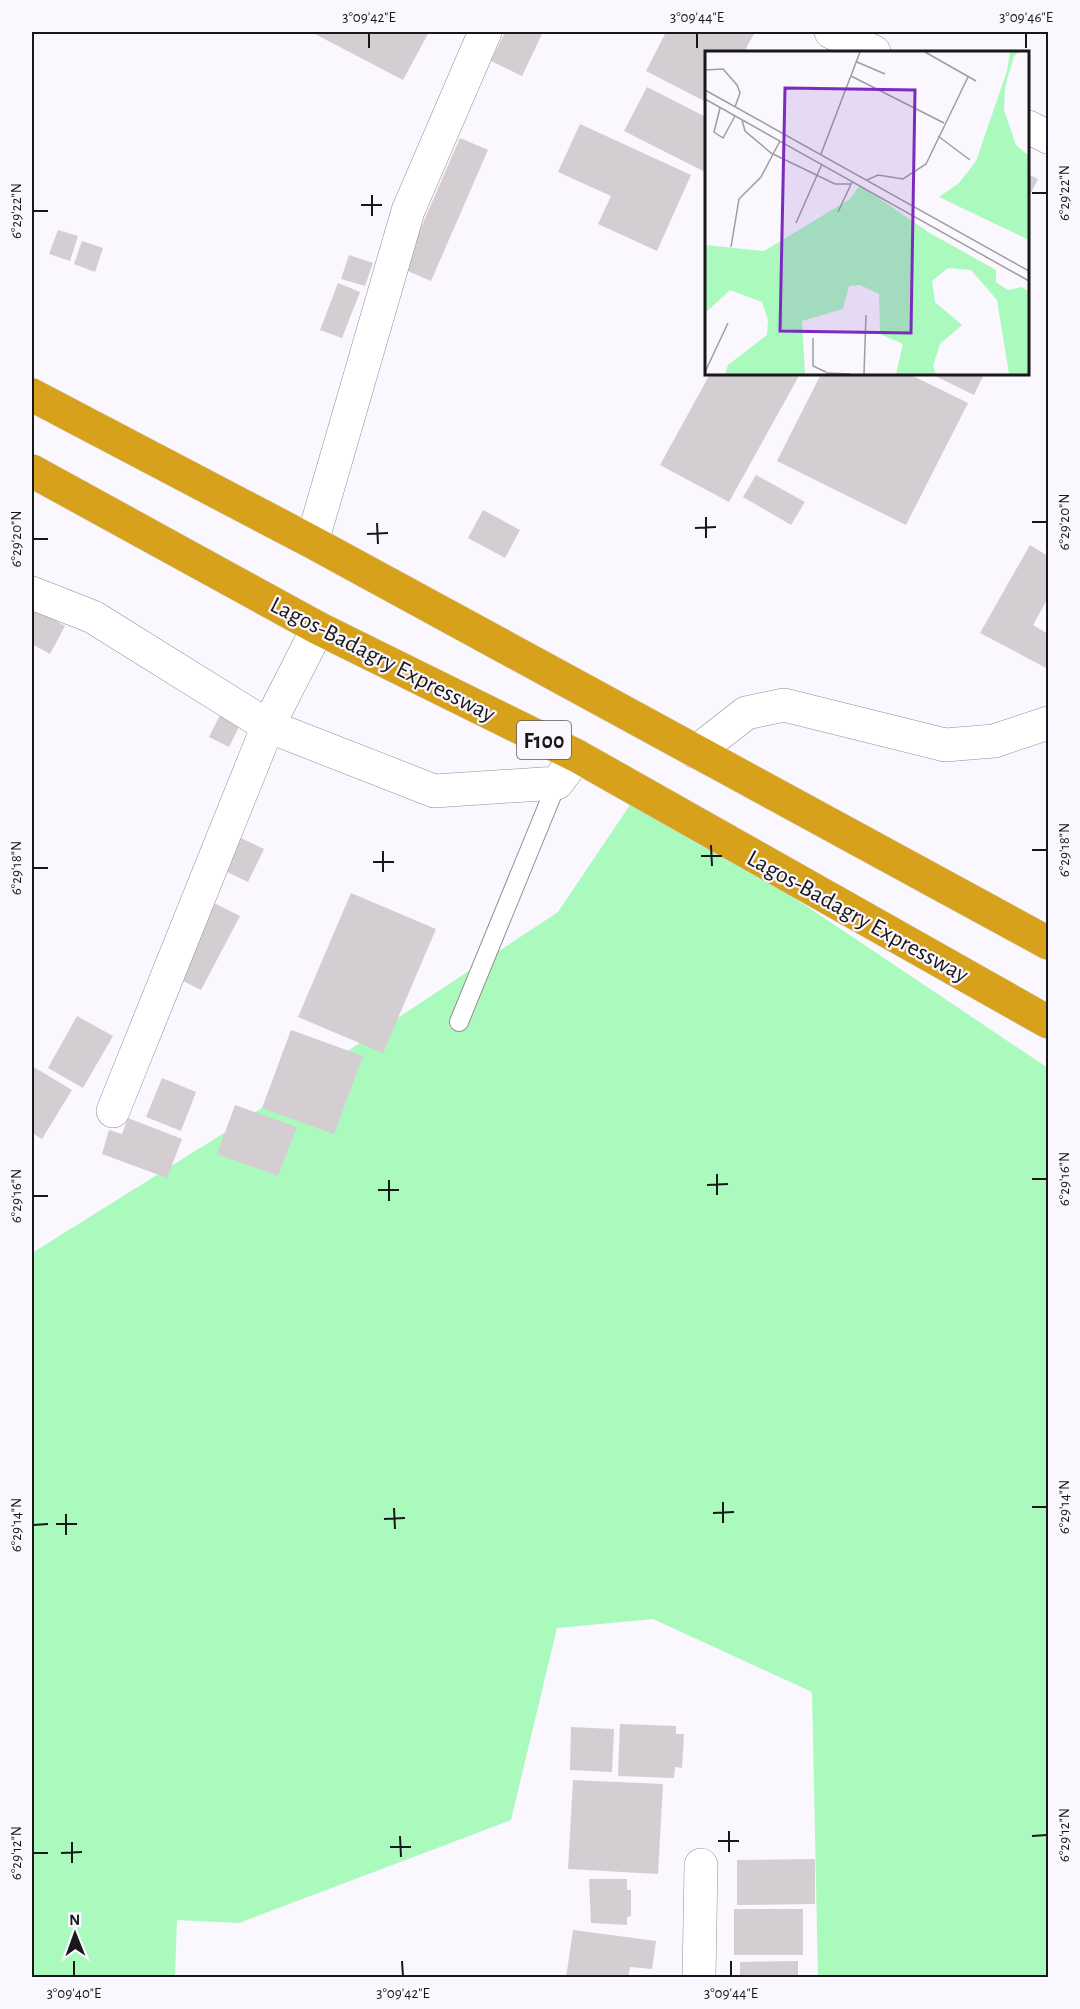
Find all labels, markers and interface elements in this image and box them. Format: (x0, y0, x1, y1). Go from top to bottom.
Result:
text: 3°09'42"E (342, 10, 396, 25)
text: 3°09'44"E (670, 10, 724, 25)
text: 3°09'46"E (999, 10, 1053, 25)
inset map (705, 51, 1029, 375)
text: 6°29'22"N (1057, 165, 1072, 221)
text: 6°29'22"N (9, 183, 24, 239)
text: 6°29'20"N (1057, 493, 1072, 551)
text: 6°29'20"N (9, 510, 24, 568)
street label: Lagos-Badagry Expressway (266, 593, 499, 727)
road number: F100 (517, 721, 571, 759)
text: 6°29'18"N (1057, 823, 1072, 877)
text: 6°29'18"N (9, 841, 24, 895)
street label: Lagos-Badagry Expressway (743, 846, 972, 988)
text: 6°29'16"N (1057, 1152, 1072, 1206)
text: 6°29'16"N (9, 1169, 24, 1223)
text: 6°29'14"N (1057, 1480, 1072, 1534)
text: 6°29'14"N (9, 1498, 24, 1552)
text: 6°29'12"N (1057, 1808, 1072, 1862)
text: 6°29'12"N (9, 1826, 24, 1880)
north arrow (45, 1904, 105, 1964)
text: N (69, 1912, 80, 1928)
text: 3°09'40"E (47, 1986, 101, 2001)
text: 3°09'42"E (376, 1986, 430, 2001)
text: 3°09'44"E (704, 1986, 758, 2001)

